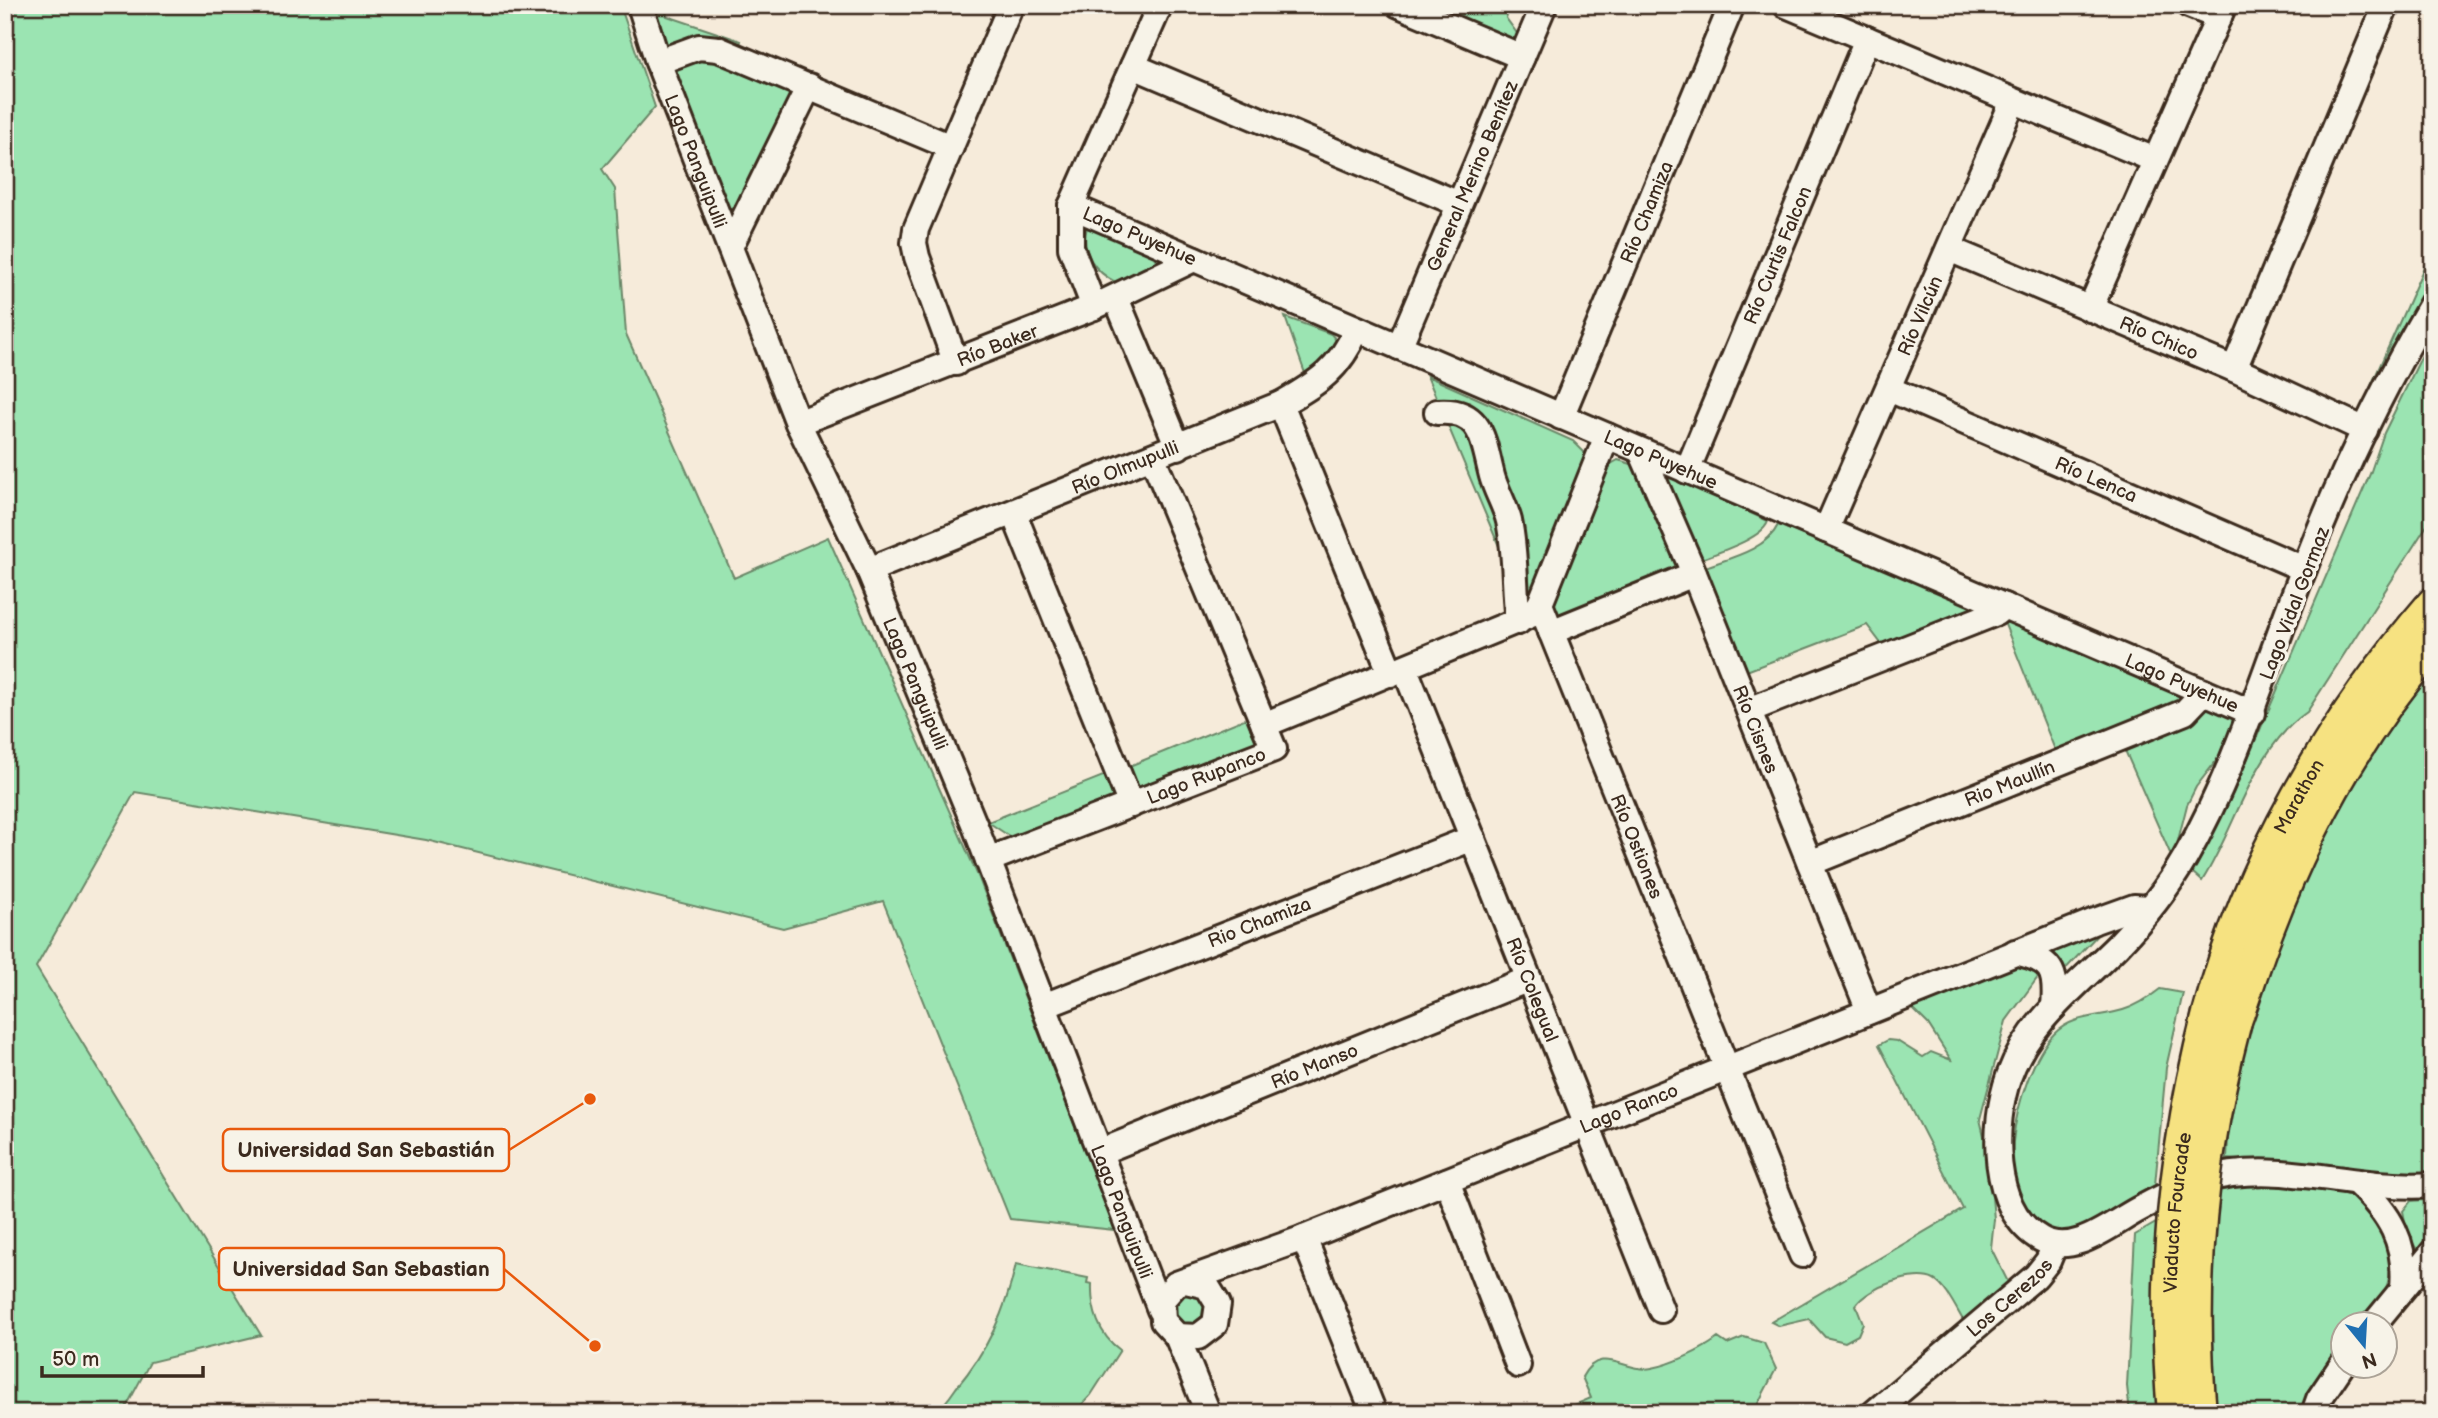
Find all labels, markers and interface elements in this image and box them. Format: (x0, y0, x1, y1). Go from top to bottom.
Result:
street label: General Merino Benítez (1422, 77, 1524, 275)
street label: Lago Panguipulli (659, 92, 731, 232)
street label: Río Chamiza (1616, 158, 1679, 267)
street label: Río Curtis Falcon (1739, 183, 1817, 328)
street label: Lago Puyehue (1079, 202, 1200, 271)
street label: Río Vilcún (1893, 273, 1948, 360)
street label: Río Chico (2116, 312, 2201, 366)
street label: Río Baker (954, 320, 1043, 373)
street label: Lago Puyehue (1600, 426, 1721, 495)
street label: Río Olmupulli (1069, 436, 1182, 500)
street label: Río Lenca (2051, 452, 2140, 508)
street label: Lago Vidal Gormaz (2256, 523, 2336, 683)
street label: Lago Panguipulli (877, 614, 952, 754)
street label: Lago Puyehue (2121, 649, 2242, 719)
street label: Río Cisnes (1727, 682, 1783, 777)
street label: Lago Rupanco (1144, 743, 1269, 810)
street label: Marathon (2270, 755, 2330, 838)
street label: Rio Maullín (1961, 756, 2059, 813)
street label: Río Ostiones (1605, 791, 1667, 902)
street label: Rio Chamiza (1205, 893, 1314, 954)
street label: Río Colegual (1500, 934, 1563, 1045)
street label: Río Manso (1268, 1039, 1362, 1095)
street label: Lago Ranco (1577, 1079, 1682, 1139)
callout: Universidad San Sebastián (223, 1129, 509, 1171)
street label: Viaducto Fourcade (2160, 1131, 2197, 1293)
text: Universidad San Sebastián (237, 1138, 495, 1163)
street label: Lago Panguipulli (1085, 1142, 1157, 1282)
callout: Universidad San Sebastian (219, 1248, 504, 1290)
street label: Los Cerezos (1962, 1255, 2058, 1343)
text: Universidad San Sebastian (232, 1257, 490, 1282)
north arrow (2330, 1310, 2400, 1380)
scale bar (42, 1334, 203, 1378)
text: 50 m (52, 1347, 99, 1372)
text: N (2358, 1347, 2379, 1373)

